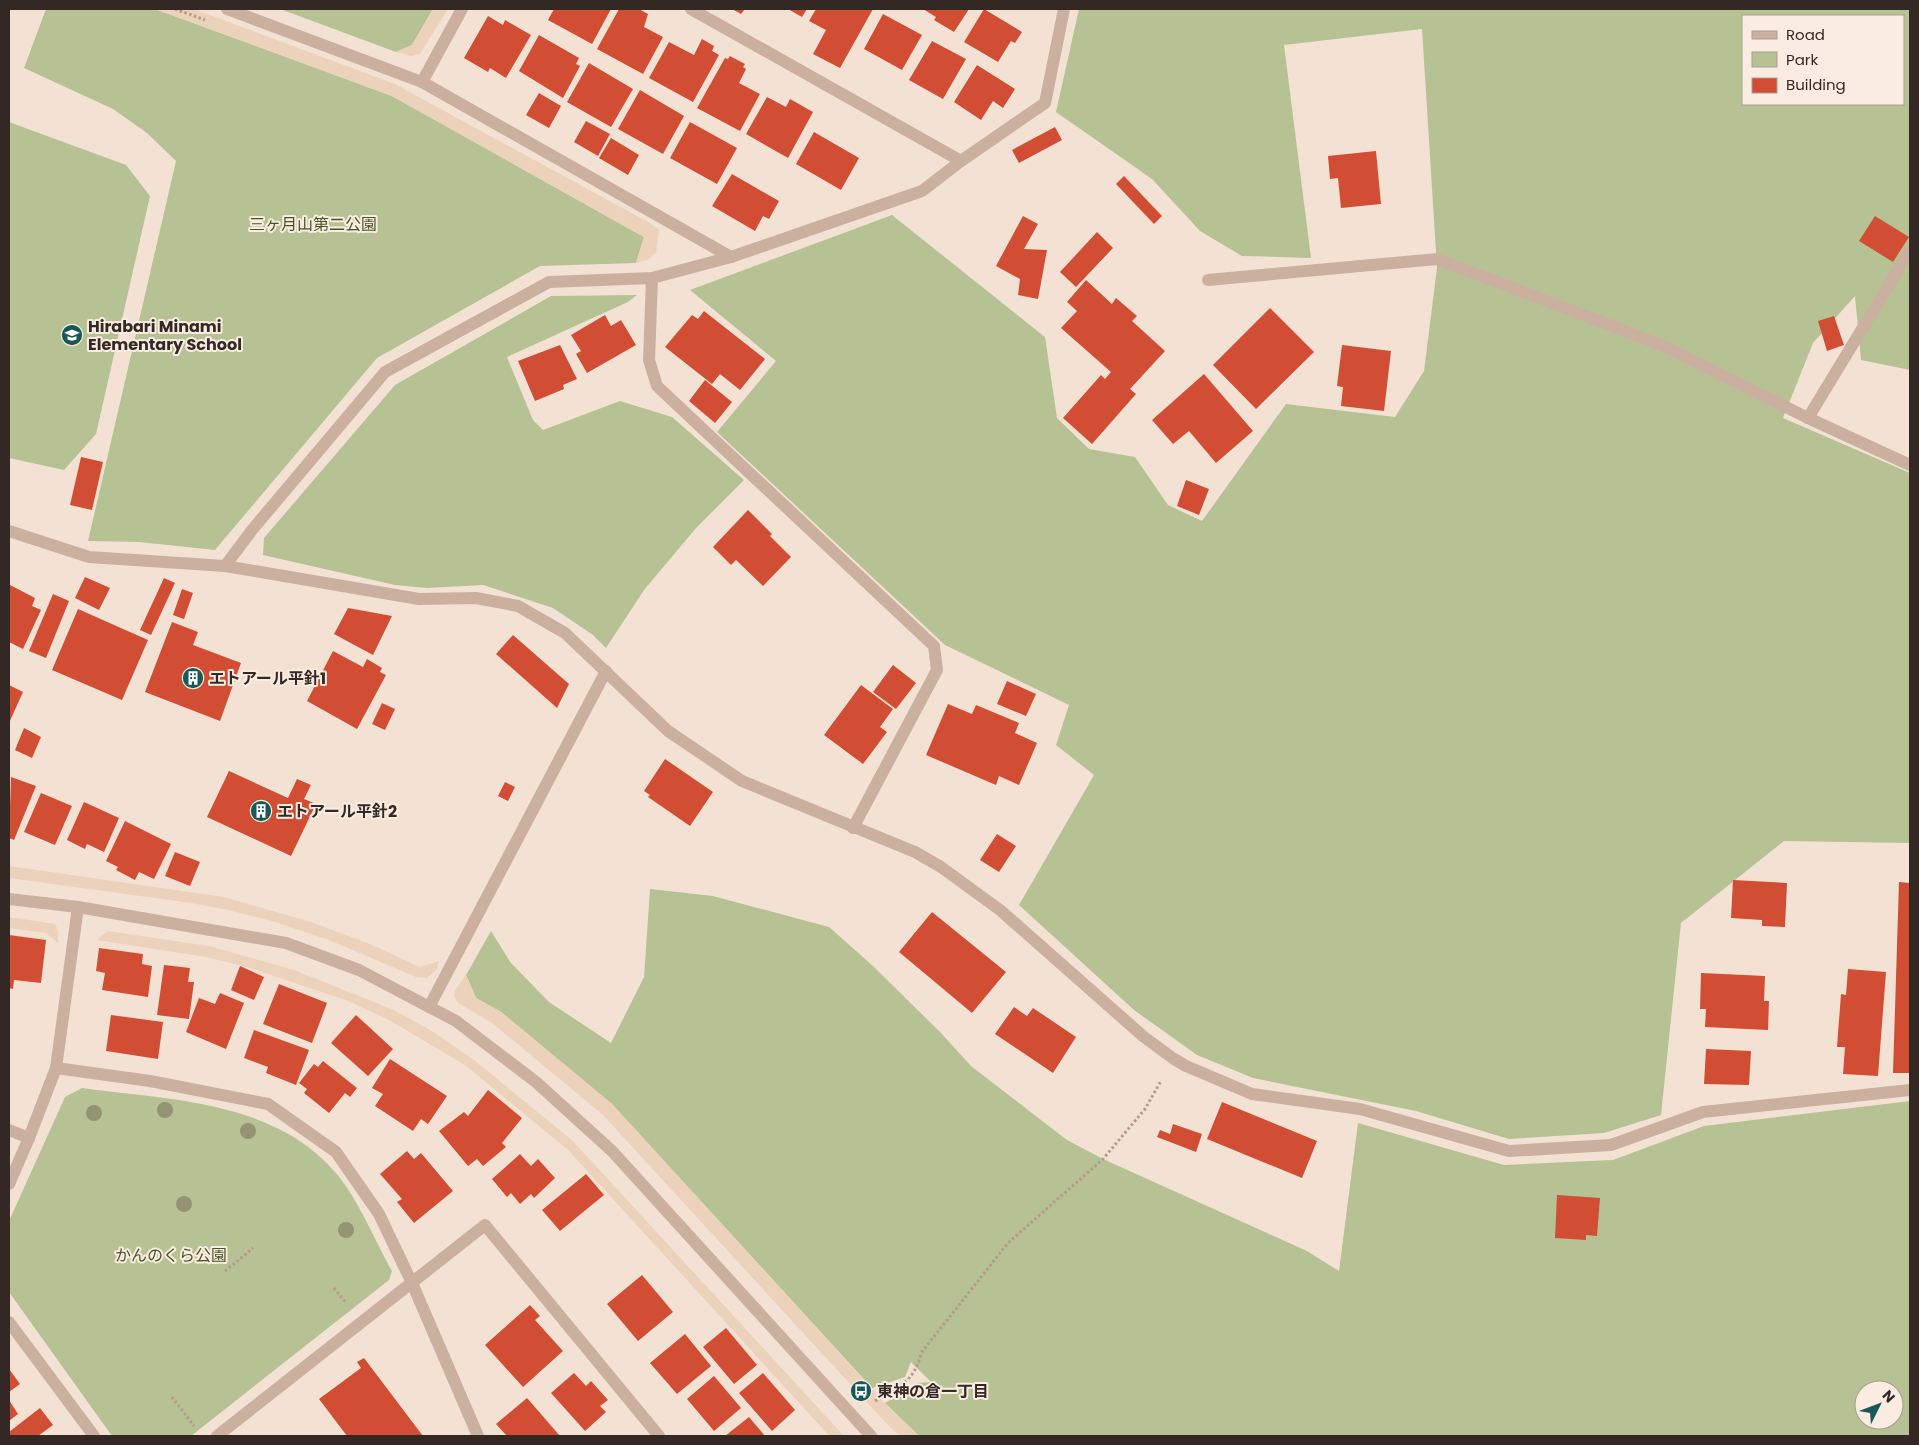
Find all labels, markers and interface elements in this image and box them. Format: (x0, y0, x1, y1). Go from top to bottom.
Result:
legend (1742, 15, 1904, 105)
text: Road (1786, 24, 1825, 45)
text: Park (1786, 49, 1818, 70)
text: Building (1786, 74, 1846, 95)
park label: 三ヶ月山第二公園 (249, 213, 377, 236)
place label: Hirabari Minami Elementary School (88, 315, 242, 356)
school or university icon: Hirabari Minami Elementary School (60, 323, 84, 347)
building icon: エトアール平針1 (181, 666, 205, 690)
place label: エトアール平針1 (209, 667, 326, 690)
building icon: エトアール平針2 (249, 799, 273, 823)
place label: エトアール平針2 (277, 800, 397, 823)
park label: かんのくら公園 (115, 1244, 227, 1267)
bus stop icon: 東神の倉一丁目 (849, 1379, 873, 1403)
place label: 東神の倉一丁目 (877, 1380, 989, 1403)
north arrow (1854, 1380, 1904, 1430)
text: N (1878, 1386, 1900, 1407)

